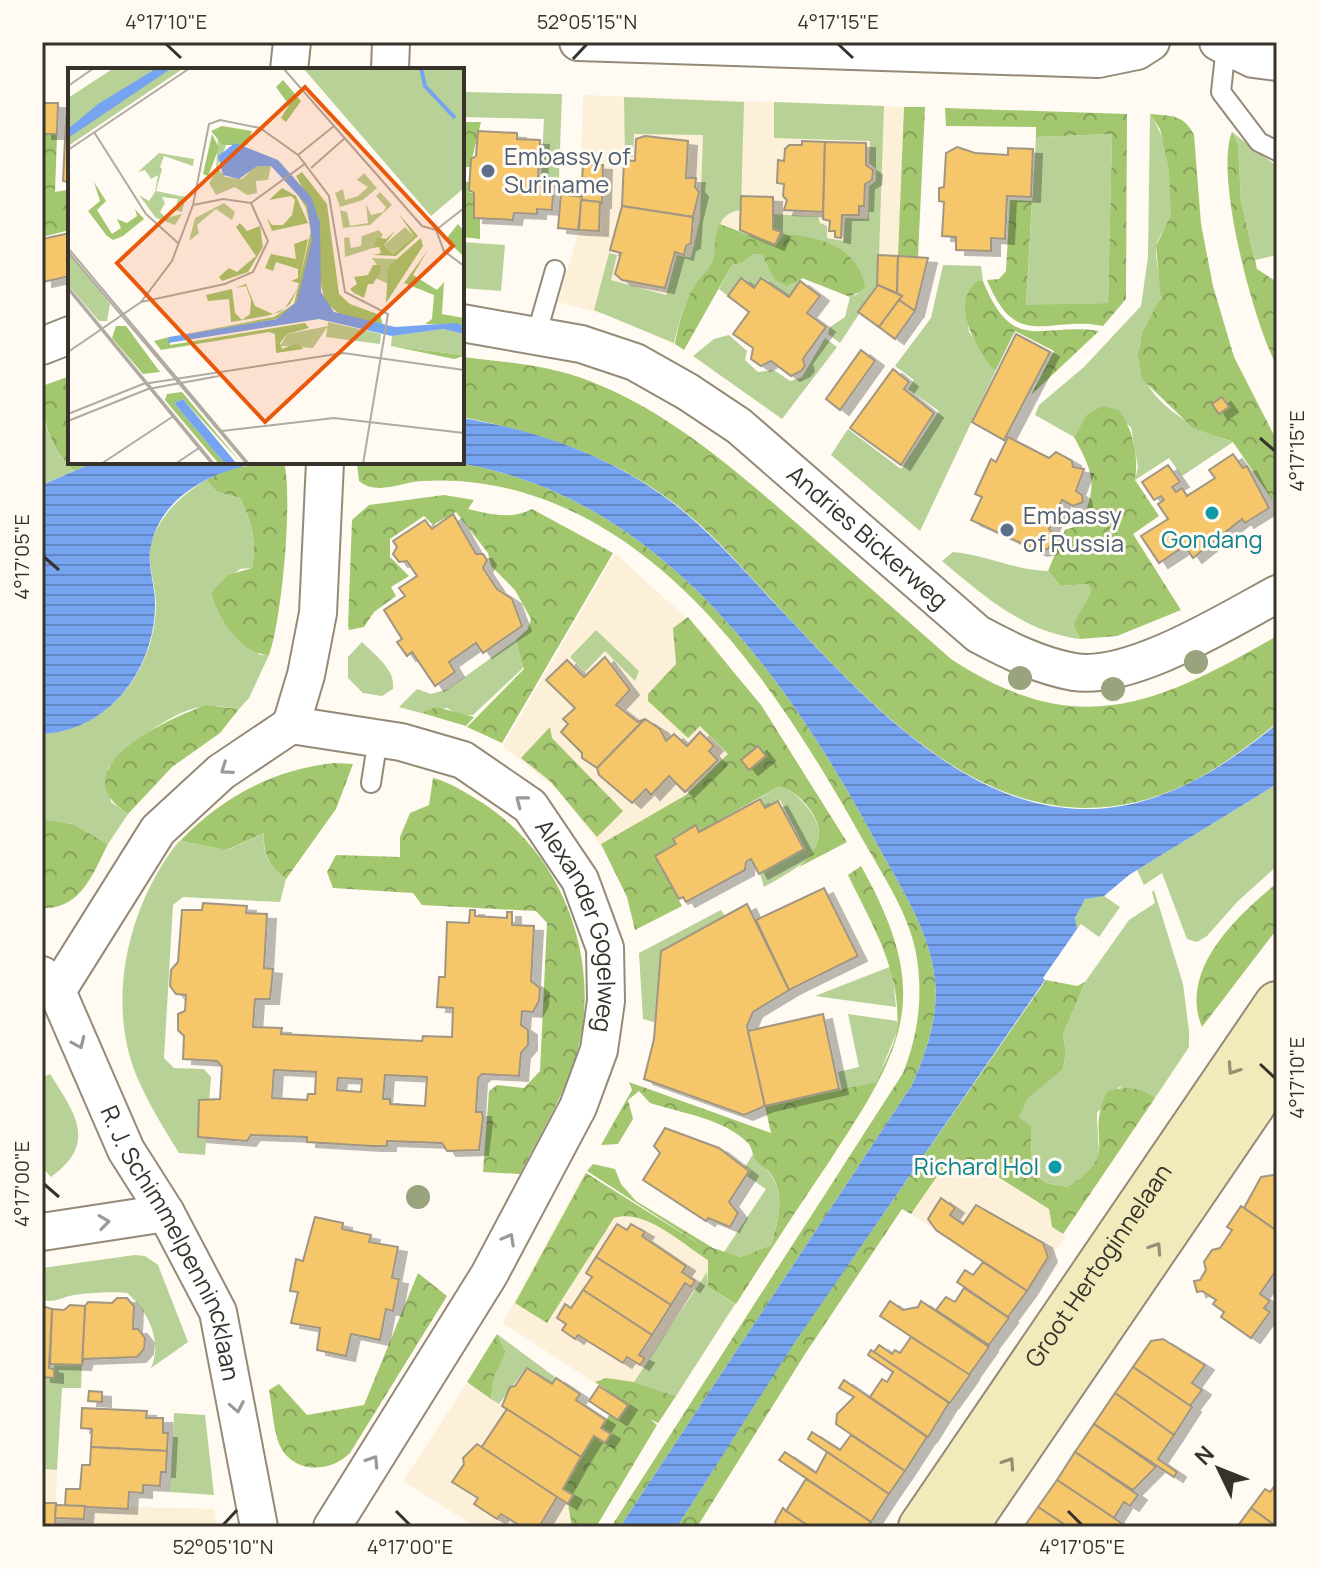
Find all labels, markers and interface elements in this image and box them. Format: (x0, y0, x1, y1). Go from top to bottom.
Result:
text: 4°17'10"E (125, 8, 207, 35)
text: 52°05'15"N (537, 8, 637, 35)
text: 4°17'15"E (797, 8, 879, 35)
inset map (68, 68, 464, 464)
place label: Embassy of Suriname (504, 139, 631, 200)
marker: Embassy of Suriname (479, 162, 497, 180)
text: 4°17'15"E (1283, 410, 1310, 492)
street label: Andries Bickerweg (781, 457, 956, 616)
place label: Embassy of Russia (1023, 498, 1124, 559)
marker: Gondang (1203, 504, 1221, 522)
text: 4°17'05"E (8, 514, 35, 600)
marker: Embassy of Russia (998, 521, 1016, 539)
place label: Gondang (1161, 522, 1263, 555)
one-way arrow (221, 759, 235, 774)
one-way arrow (515, 797, 530, 811)
street label: Alexander Gogelweg (528, 812, 624, 1035)
one-way arrow (70, 1034, 86, 1049)
text: 4°17'10"E (1283, 1037, 1310, 1119)
one-way arrow (1228, 1060, 1243, 1074)
street label: R. J. Schimmelpennincklaan (94, 1100, 249, 1383)
text: 4°17'00"E (8, 1141, 35, 1227)
place label: Richard Hol (914, 1149, 1039, 1182)
street label: Groot Hertoginnelaan (1017, 1157, 1179, 1373)
marker: Richard Hol (1046, 1158, 1064, 1176)
one-way arrow (97, 1214, 111, 1231)
one-way arrow (499, 1233, 515, 1248)
one-way arrow (1146, 1242, 1161, 1256)
one-way arrow (227, 1400, 244, 1413)
north arrow (1179, 1429, 1259, 1509)
text: N (1188, 1439, 1221, 1471)
one-way arrow (363, 1455, 378, 1470)
one-way arrow (999, 1457, 1014, 1471)
text: 52°05'10"N (173, 1533, 273, 1560)
text: 4°17'00"E (367, 1533, 453, 1560)
text: 4°17'05"E (1039, 1533, 1125, 1560)

